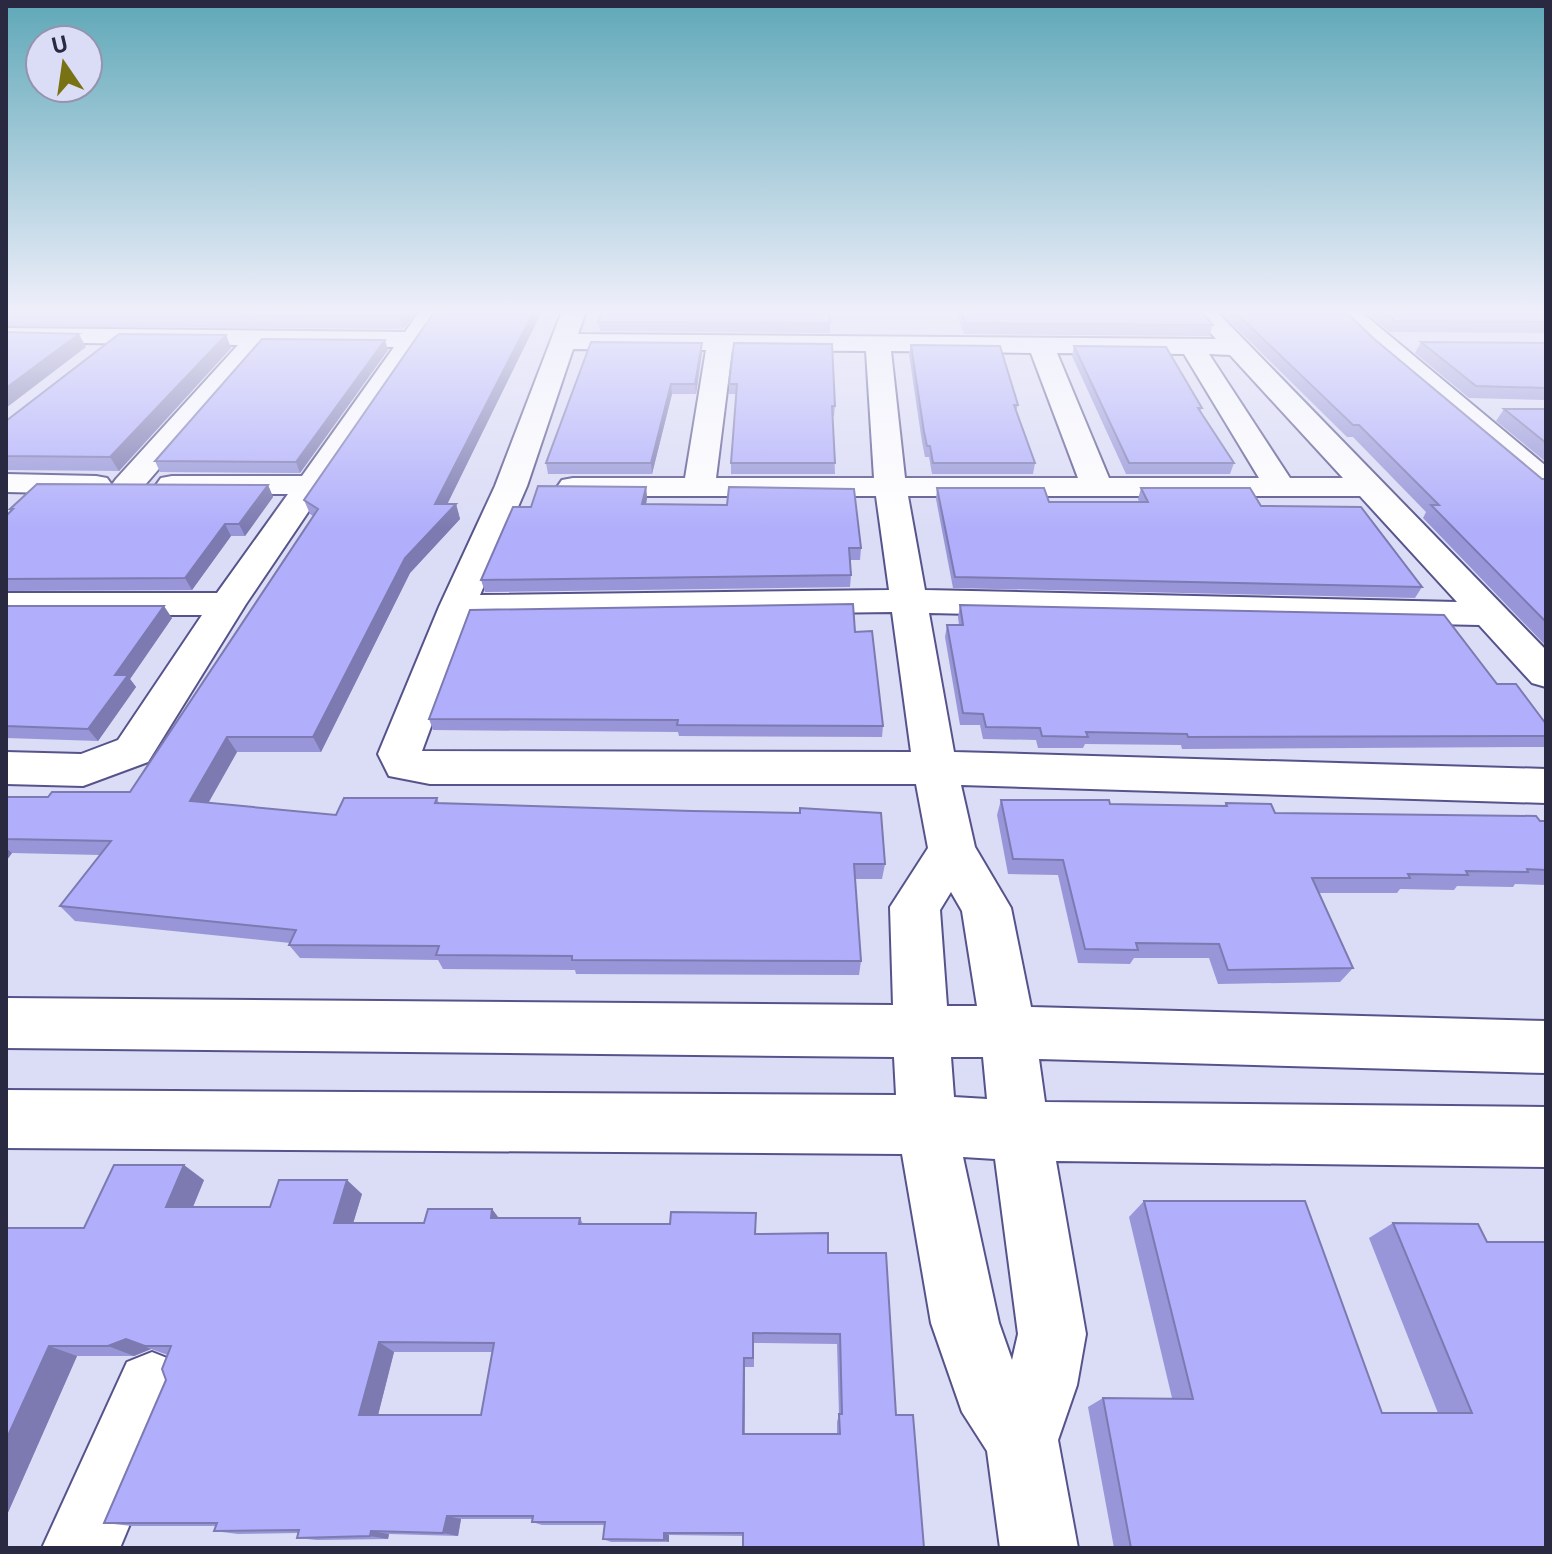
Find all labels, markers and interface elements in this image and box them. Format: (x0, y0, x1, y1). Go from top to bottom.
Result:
north arrow (24, 24, 104, 104)
text: U (49, 30, 70, 59)

